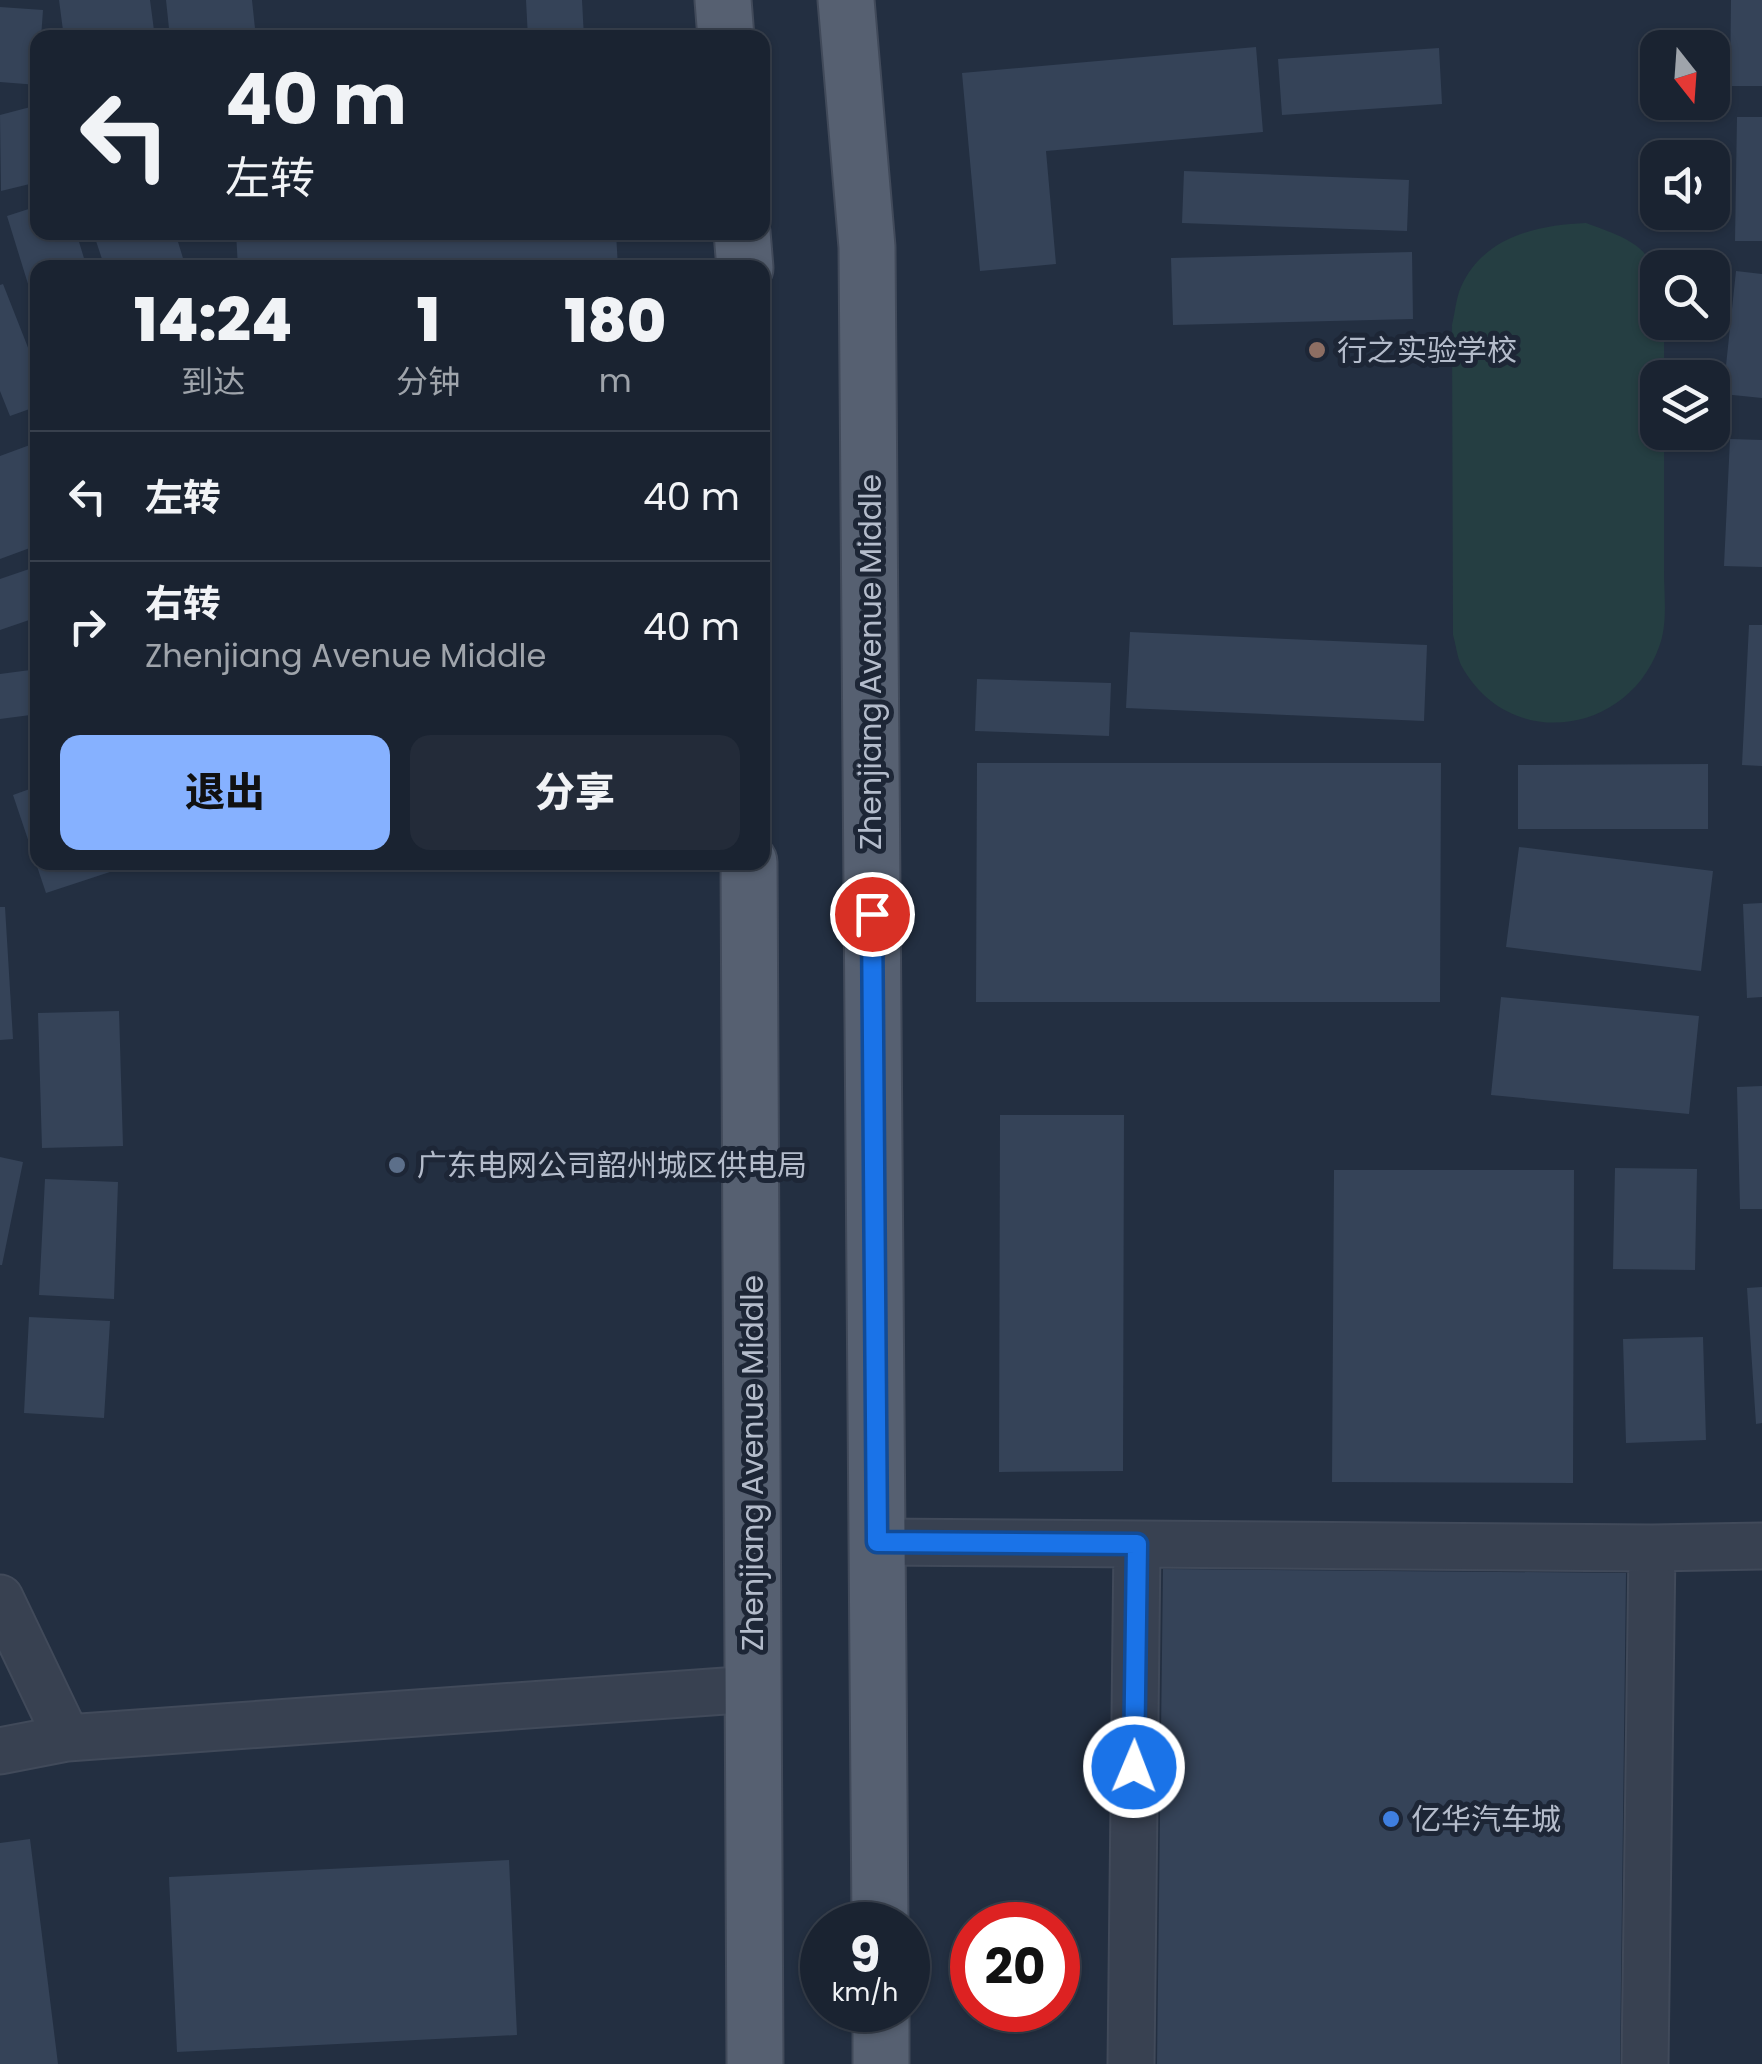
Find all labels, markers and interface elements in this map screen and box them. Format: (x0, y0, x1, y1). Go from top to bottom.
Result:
north arrow (1640, 30, 1730, 120)
map controls (1640, 30, 1730, 450)
text: 40 m (225, 50, 407, 149)
icon: left (60, 70, 190, 200)
button: sound (1640, 140, 1730, 230)
text: 左转 (225, 147, 315, 210)
button: search (1640, 250, 1730, 340)
text: 14:24 (134, 278, 292, 362)
text: 1 (417, 278, 440, 362)
text: 180 (564, 279, 666, 363)
place label: 行之实验学校 (1337, 329, 1517, 372)
marker: 行之实验学校 (1306, 339, 1328, 361)
text: m (599, 358, 632, 403)
text: 到达 (181, 359, 245, 404)
text: 分钟 (396, 359, 460, 404)
button: layers (1640, 360, 1730, 450)
icon: left (60, 469, 115, 524)
text: 40 m (643, 470, 740, 523)
text: 左转 (145, 471, 221, 524)
street label: Zhenjiang Avenue Middle (849, 474, 892, 850)
text: 右转 (145, 577, 221, 630)
icon: right (60, 599, 115, 654)
text: 40 m (643, 600, 740, 653)
text: Zhenjiang Avenue Middle (145, 633, 546, 678)
button: 退出 (60, 735, 390, 850)
button: 分享 (410, 735, 740, 850)
pin (830, 872, 915, 957)
icon: arrive (845, 887, 900, 942)
place label: 广东电网公司韶州城区供电局 (417, 1144, 807, 1187)
marker: 广东电网公司韶州城区供电局 (386, 1154, 408, 1176)
street label: Zhenjiang Avenue Middle (731, 1275, 774, 1651)
position arrow (1082, 1715, 1186, 1819)
place label: 亿华汽车城 (1411, 1798, 1561, 1841)
marker: 亿华汽车城 (1380, 1808, 1402, 1830)
speed limit sign: 20 (950, 1902, 1080, 2032)
text: 9 (850, 1919, 880, 1990)
text: km/h (832, 1975, 898, 2010)

